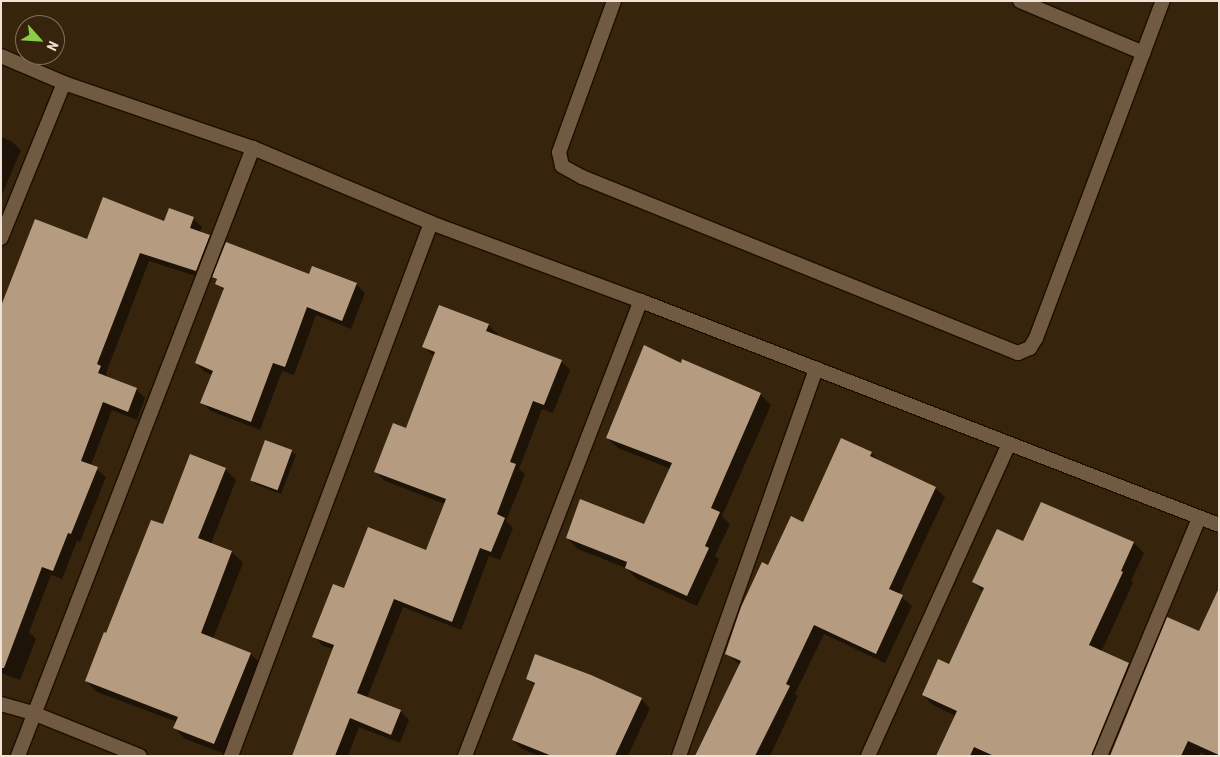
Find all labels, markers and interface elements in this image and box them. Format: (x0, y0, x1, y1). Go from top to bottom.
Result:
north arrow (15, 15, 65, 65)
text: N (44, 39, 62, 53)

